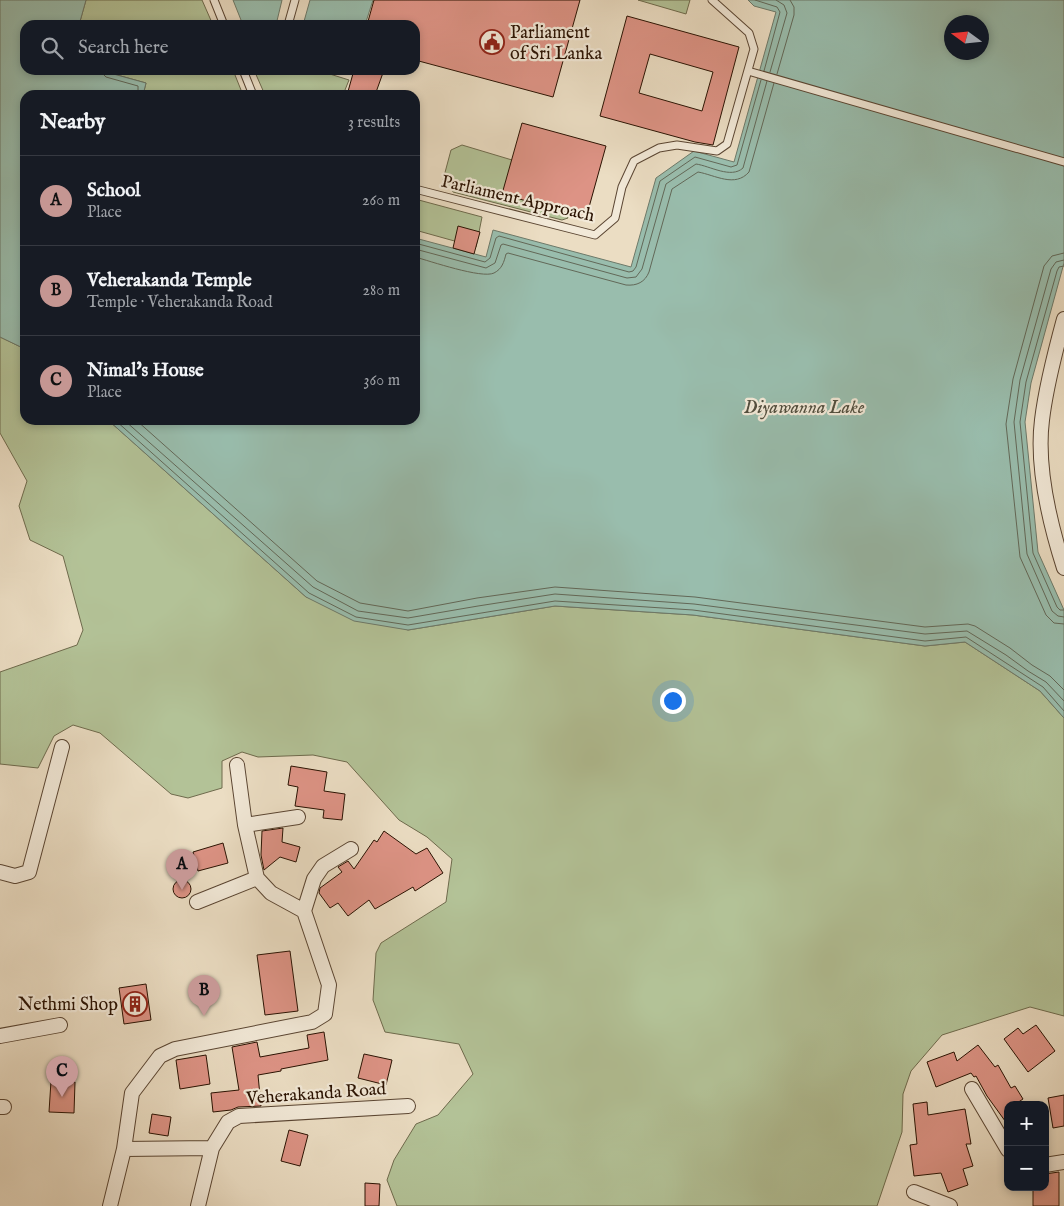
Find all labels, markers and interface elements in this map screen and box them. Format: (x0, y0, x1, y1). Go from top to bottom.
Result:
north arrow (944, 15, 989, 60)
search box (20, 20, 420, 75)
place label: Parliament of Sri Lanka (510, 22, 602, 66)
public building icon: Parliament of Sri Lanka (479, 29, 505, 55)
icon: search (38, 34, 66, 62)
text: Search here (78, 36, 169, 60)
text: Nearby (40, 109, 105, 136)
text: 3 results (348, 113, 400, 133)
street label: Parliament Approach (439, 171, 597, 228)
text: School (87, 179, 141, 203)
text: A (51, 191, 61, 211)
text: 260 m (362, 191, 400, 211)
text: Place (87, 203, 122, 223)
text: Veherakanda Temple (87, 269, 252, 293)
text: B (51, 281, 61, 301)
text: 280 m (363, 281, 400, 301)
text: Temple · Veherakanda Road (87, 293, 272, 313)
text: Nimal's House (87, 359, 204, 383)
text: C (50, 371, 62, 391)
text: 360 m (364, 371, 400, 391)
text: Place (87, 383, 122, 403)
water label: Diyawanna Lake (744, 396, 865, 420)
your location (660, 688, 686, 714)
pin: A (166, 849, 198, 890)
pin: B (188, 975, 220, 1016)
building icon: Nethmi Shop (122, 991, 148, 1017)
place label: Nethmi Shop (18, 994, 118, 1017)
pin: C (46, 1056, 78, 1097)
street label: Veherakanda Road (244, 1078, 387, 1111)
map controls (1004, 1101, 1049, 1191)
button: + (1004, 1101, 1049, 1146)
button: − (1004, 1146, 1049, 1191)

